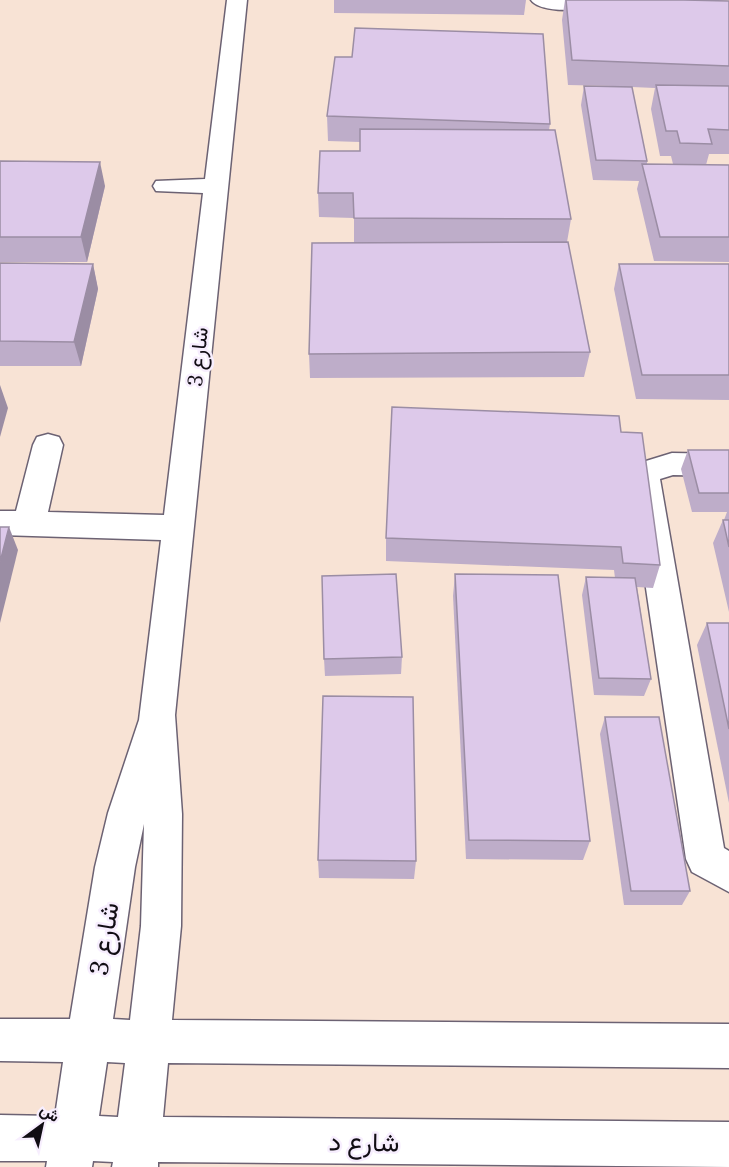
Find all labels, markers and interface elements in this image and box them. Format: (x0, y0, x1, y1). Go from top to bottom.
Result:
street label: شارع 3 (180, 326, 215, 388)
street label: شارع 3 (80, 900, 128, 978)
north arrow (12, 1095, 72, 1155)
text: ش (37, 1099, 64, 1126)
street label: شارع د (328, 1123, 400, 1161)

